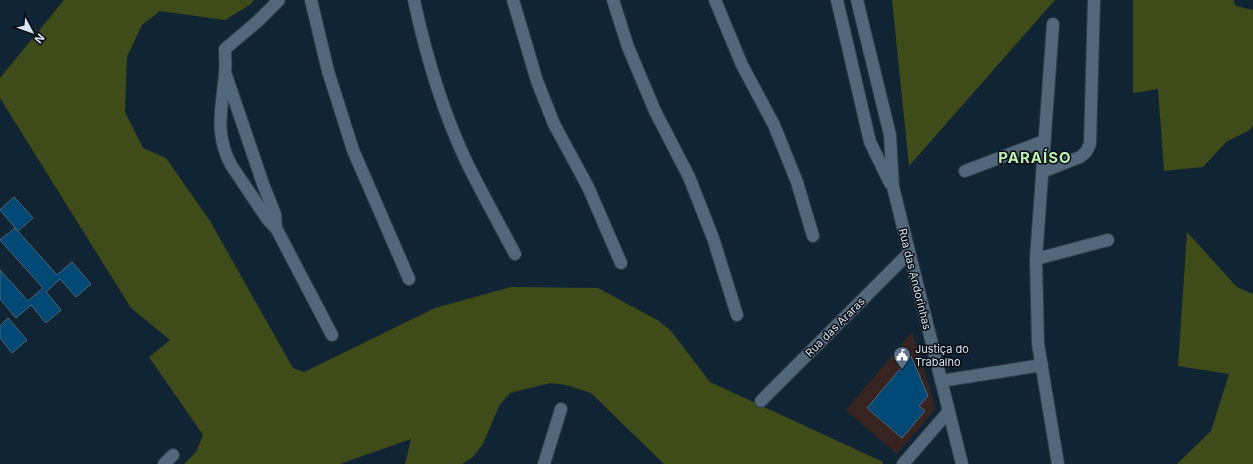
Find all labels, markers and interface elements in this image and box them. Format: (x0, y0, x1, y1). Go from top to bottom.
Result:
north arrow (12, 12, 52, 52)
text: N (32, 31, 48, 46)
district label: PARAÍSO (998, 148, 1072, 167)
street label: Rua das Andorinhas (896, 227, 934, 331)
street label: Rua das Araras (802, 294, 868, 360)
place label: Justiça do Trabalho (915, 342, 969, 369)
public building icon: Justiça do Trabalho (892, 345, 912, 370)

